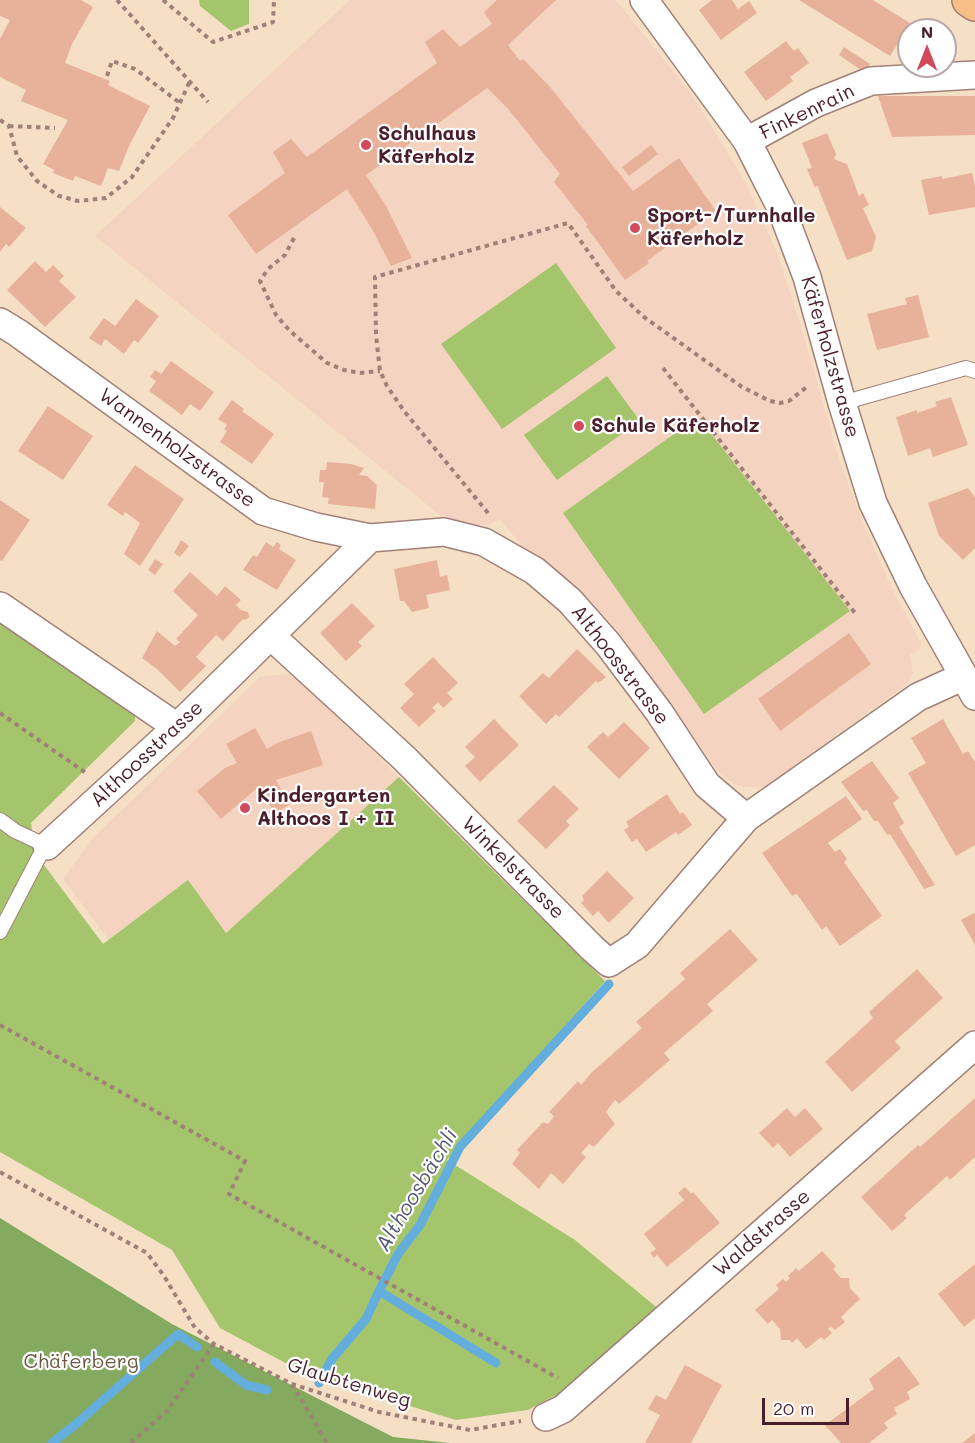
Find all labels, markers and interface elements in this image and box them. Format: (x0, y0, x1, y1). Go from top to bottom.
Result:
north arrow (897, 18, 957, 78)
text: N (921, 21, 933, 42)
street label: Finkenrain (756, 79, 858, 145)
place label: Schulhaus Käferholz (378, 122, 476, 169)
marker: Schulhaus Käferholz (359, 138, 373, 152)
place label: Sport-/Turnhalle Käferholz (647, 204, 815, 251)
marker: Sport-/Turnhalle Käferholz (628, 221, 642, 235)
street label: Käferholzstrasse (795, 273, 865, 441)
street label: Wannenholzstrasse (94, 383, 260, 513)
place label: Schule Käferholz (591, 414, 760, 438)
marker: Schule Käferholz (572, 419, 586, 433)
street label: Althoosstrasse (566, 600, 674, 730)
street label: Althoosstrasse (86, 696, 208, 812)
place label: Kindergarten Althoos I + II (257, 784, 395, 831)
marker: Kindergarten Althoos I + II (238, 801, 252, 815)
street label: Winkelstrasse (457, 812, 569, 924)
water label: Althoosbächli (371, 1124, 463, 1256)
street label: Waldstrasse (709, 1184, 815, 1282)
park label: Chäferberg (24, 1350, 138, 1374)
street label: Glaubtenweg (284, 1353, 414, 1413)
scale bar (765, 1386, 852, 1424)
text: 20 m (773, 1396, 814, 1420)

